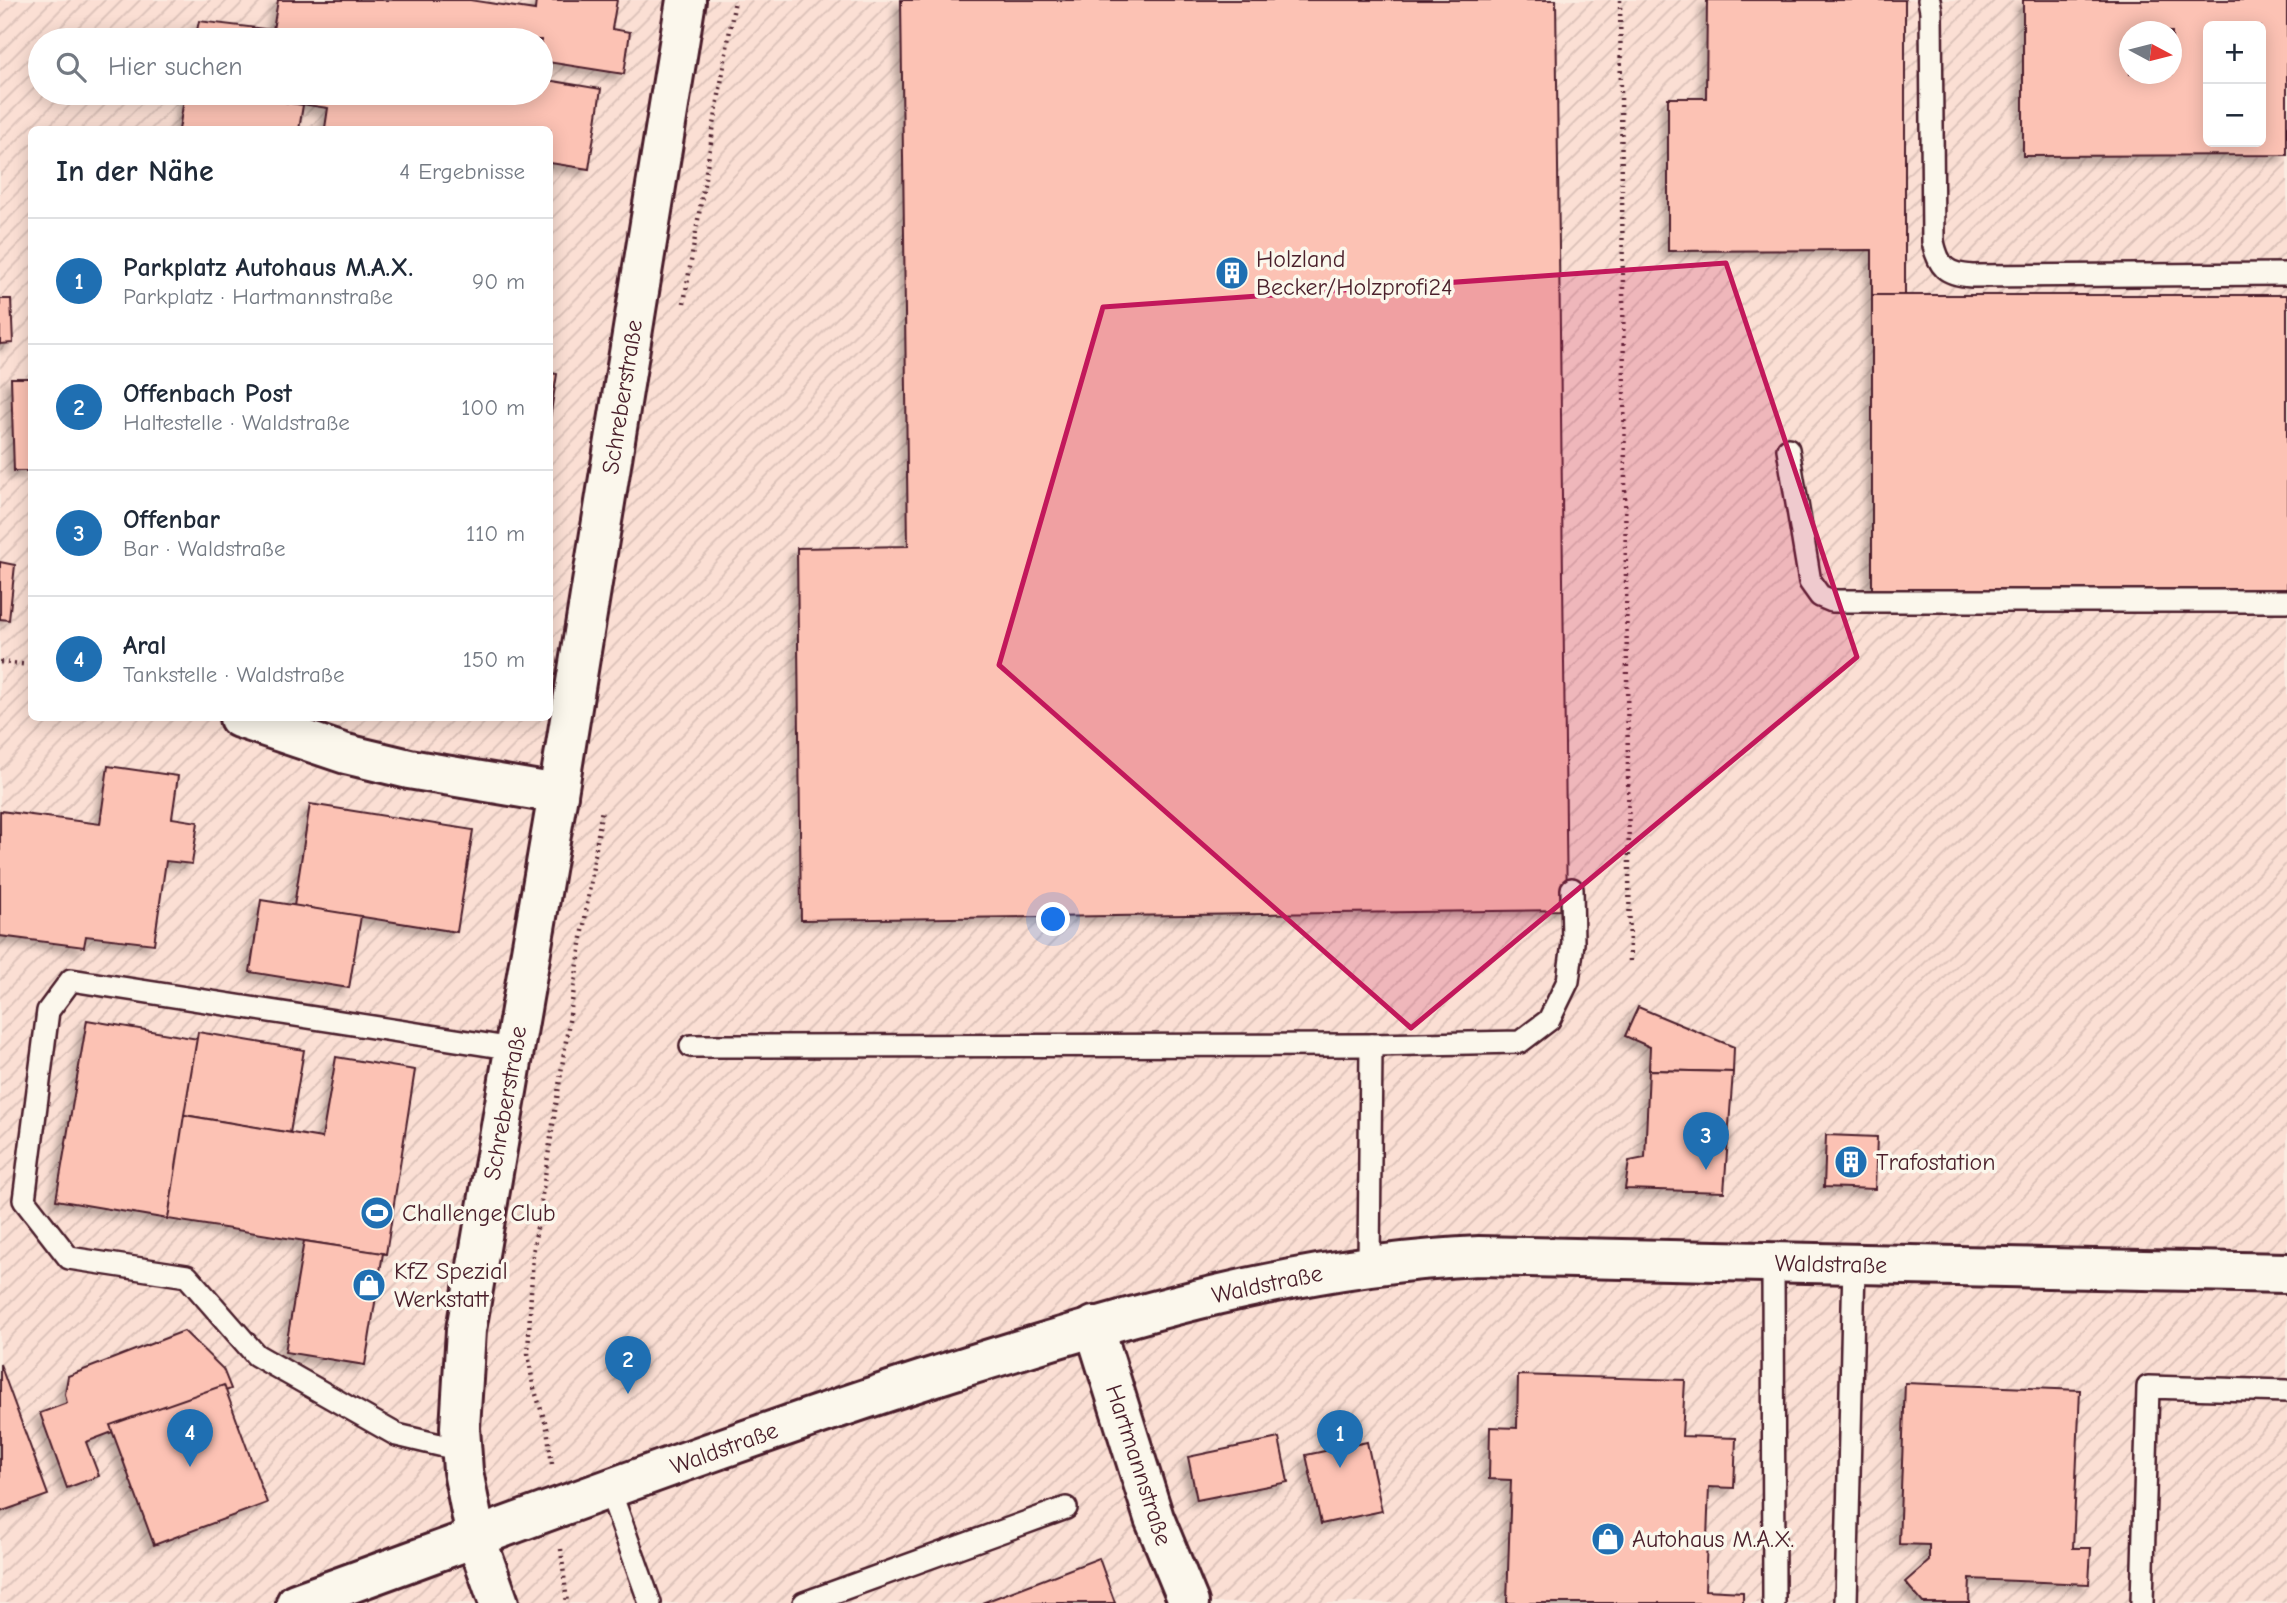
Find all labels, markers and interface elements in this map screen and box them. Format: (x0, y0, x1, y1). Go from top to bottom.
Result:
north arrow (2119, 21, 2182, 84)
map controls (2203, 21, 2266, 147)
button: + (2203, 21, 2266, 84)
search box (28, 28, 553, 105)
icon: search (52, 48, 90, 86)
text: Hier suchen (108, 52, 243, 82)
button: − (2203, 84, 2266, 147)
text: In der Nähe (56, 154, 214, 189)
text: 4 Ergebnisse (399, 158, 525, 185)
place label: Holzland Becker/Holzprofi24 (1256, 245, 1453, 301)
text: Parkplatz Autohaus M.A.X. (123, 253, 413, 283)
building icon: Holzland Becker/Holzprofi24 (1213, 254, 1251, 292)
text: 1 (74, 268, 84, 295)
text: 90 m (472, 268, 525, 295)
text: Parkplatz · Hartmannstraße (123, 283, 393, 310)
street label: Schreberstraße (596, 318, 648, 476)
text: Offenbach Post (123, 379, 292, 409)
text: 2 (73, 394, 85, 421)
text: 100 m (461, 394, 525, 421)
text: Haltestelle · Waldstraße (123, 409, 350, 436)
text: Offenbar (123, 505, 220, 535)
text: 3 (73, 520, 85, 547)
text: 110 m (466, 520, 525, 547)
text: Bar · Waldstraße (123, 535, 285, 562)
text: Aral (123, 631, 166, 661)
text: 4 (74, 646, 84, 673)
text: 150 m (463, 646, 525, 673)
text: Tankstelle · Waldstraße (123, 661, 344, 688)
your location (1036, 902, 1070, 936)
street label: Schreberstraße (478, 1024, 532, 1182)
pin: 3 (1683, 1112, 1729, 1170)
building icon: Trafostation (1832, 1143, 1870, 1181)
place label: Trafostation (1876, 1148, 1996, 1176)
sports icon: Challenge Club (358, 1194, 396, 1232)
place label: Challenge Club (402, 1199, 556, 1227)
street label: Waldstraße (1775, 1249, 1887, 1279)
place label: KfZ Spezial Werkstatt (394, 1257, 508, 1313)
street label: Waldstraße (1209, 1259, 1325, 1309)
shop icon: KfZ Spezial Werkstatt (350, 1266, 388, 1304)
pin: 2 (605, 1336, 651, 1394)
street label: Hartmannstraße (1100, 1381, 1178, 1549)
pin: 4 (167, 1409, 213, 1467)
pin: 1 (1317, 1410, 1363, 1468)
street label: Waldstraße (666, 1416, 782, 1480)
shop icon: Autohaus M.A.X. (1589, 1520, 1627, 1558)
place label: Autohaus M.A.X. (1632, 1525, 1794, 1553)

